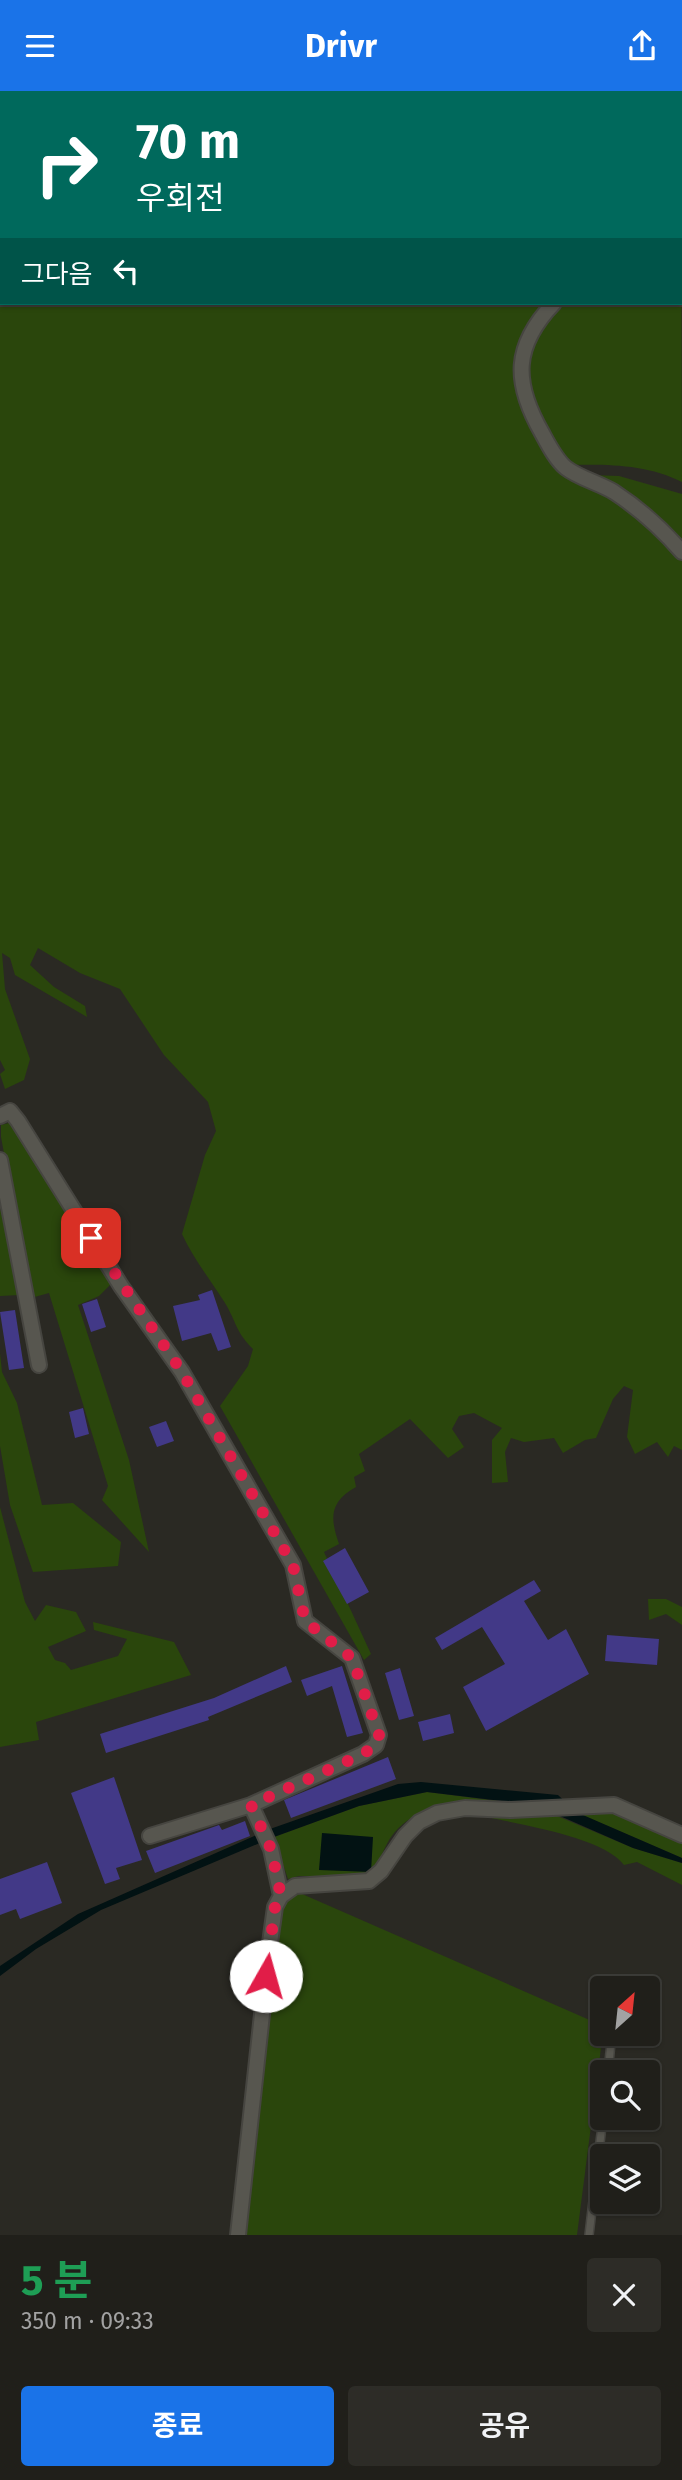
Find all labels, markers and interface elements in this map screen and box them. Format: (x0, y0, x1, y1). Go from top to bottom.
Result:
icon: menu (21, 27, 59, 65)
text: Drivr (305, 27, 377, 65)
icon: share (623, 27, 661, 65)
text: 70 m (136, 112, 240, 171)
icon: right (21, 119, 112, 210)
text: 우회전 (136, 179, 224, 217)
icon: left (107, 252, 145, 290)
text: 그다음 (21, 259, 93, 290)
pin (61, 1208, 121, 1268)
icon: arrive (72, 1219, 110, 1257)
position arrow (229, 1939, 303, 2013)
north arrow (590, 1976, 660, 2046)
map controls (590, 1976, 660, 2214)
button: search (590, 2060, 660, 2130)
button: layers (590, 2144, 660, 2214)
text: 5 분 (21, 2256, 92, 2306)
button: close (587, 2258, 661, 2332)
text: 350 m · 09:33 (21, 2307, 154, 2335)
button: 종료 (21, 2386, 334, 2466)
button: 공유 (348, 2386, 661, 2466)

